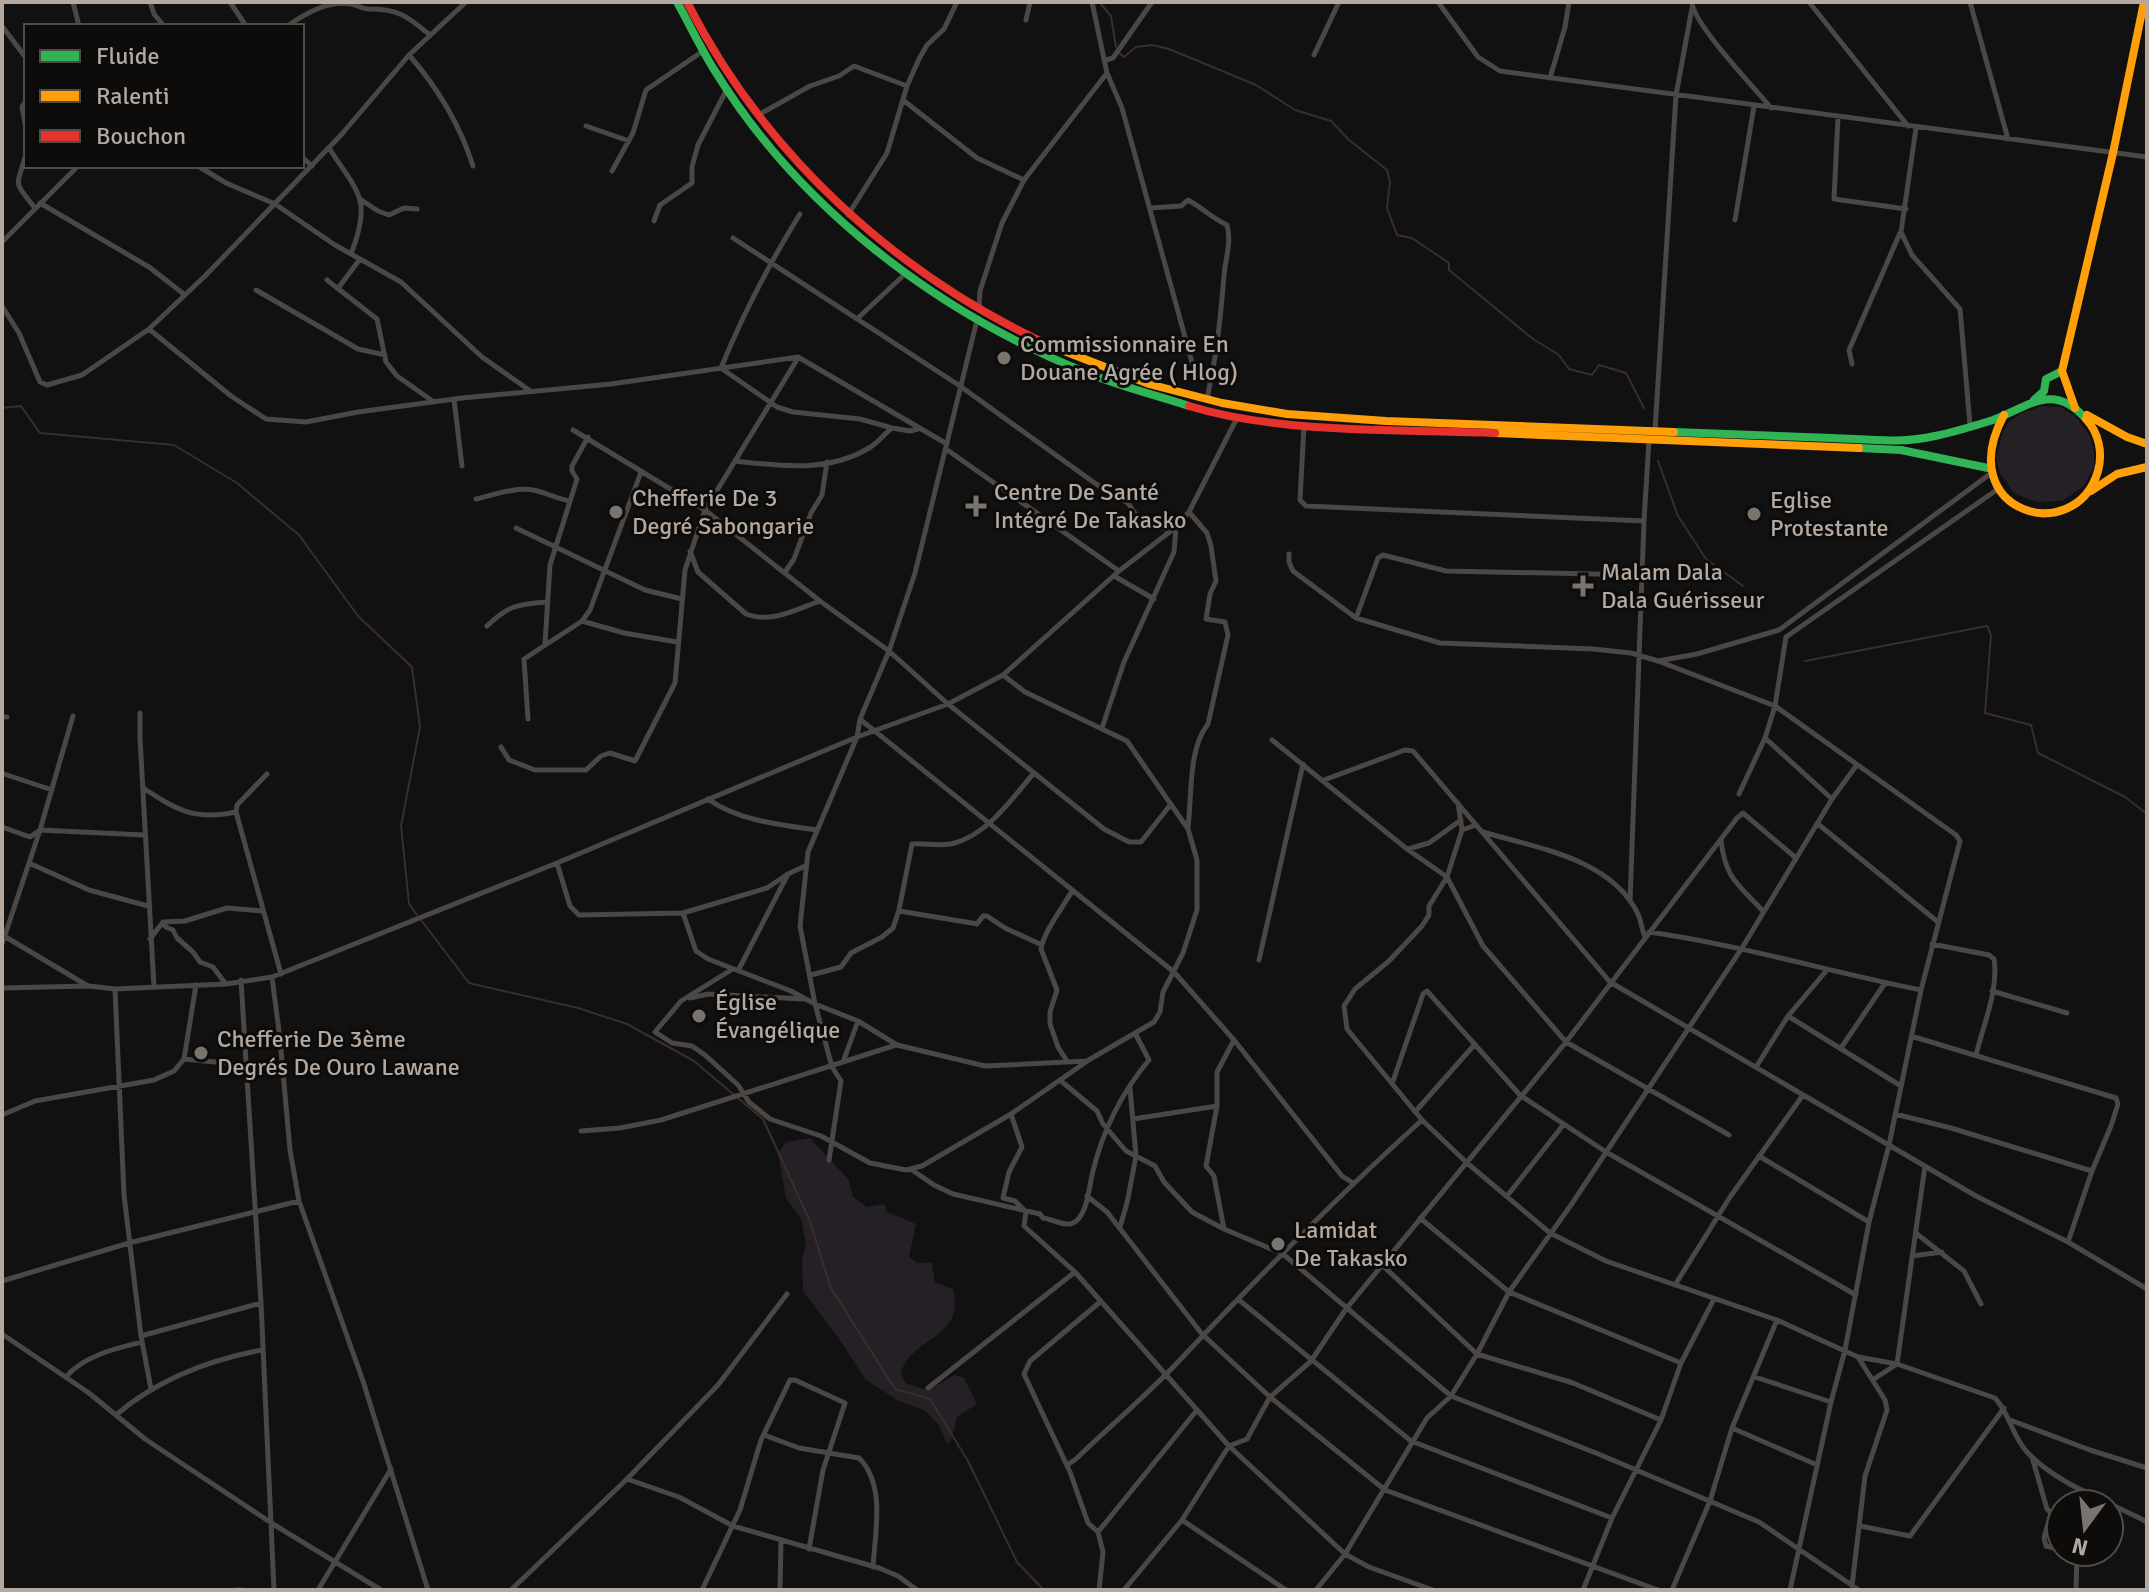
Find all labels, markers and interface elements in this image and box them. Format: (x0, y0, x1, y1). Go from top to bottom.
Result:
legend (24, 24, 304, 168)
text: Fluide (96, 41, 160, 71)
text: Ralenti (96, 81, 169, 111)
text: Bouchon (96, 121, 186, 151)
place label: Commissionnaire En Douane Agrée ( Hlog) (1020, 329, 1238, 387)
marker: Commissionnaire En Douane Agrée ( Hlog) (995, 349, 1013, 367)
place label: Centre De Santé Intégré De Takasko (994, 477, 1186, 535)
place label: Chefferie De 3 Degré Sabongarie (632, 483, 814, 541)
place label: Eglise Protestante (1770, 485, 1888, 543)
marker: Centre De Santé Intégré De Takasko (965, 495, 987, 517)
marker: Chefferie De 3 Degré Sabongarie (607, 503, 625, 521)
marker: Eglise Protestante (1745, 505, 1763, 523)
place label: Malam Dala Dala Guérisseur (1601, 557, 1764, 615)
marker: Malam Dala Dala Guérisseur (1572, 575, 1594, 597)
place label: Église Évangélique (715, 987, 840, 1045)
marker: Église Évangélique (690, 1007, 708, 1025)
place label: Chefferie De 3ème Degrés De Ouro Lawane (217, 1024, 460, 1082)
marker: Chefferie De 3ème Degrés De Ouro Lawane (192, 1044, 210, 1062)
place label: Lamidat De Takasko (1294, 1215, 1408, 1273)
marker: Lamidat De Takasko (1269, 1235, 1287, 1253)
north arrow (2045, 1488, 2125, 1568)
text: N (2069, 1532, 2091, 1562)

